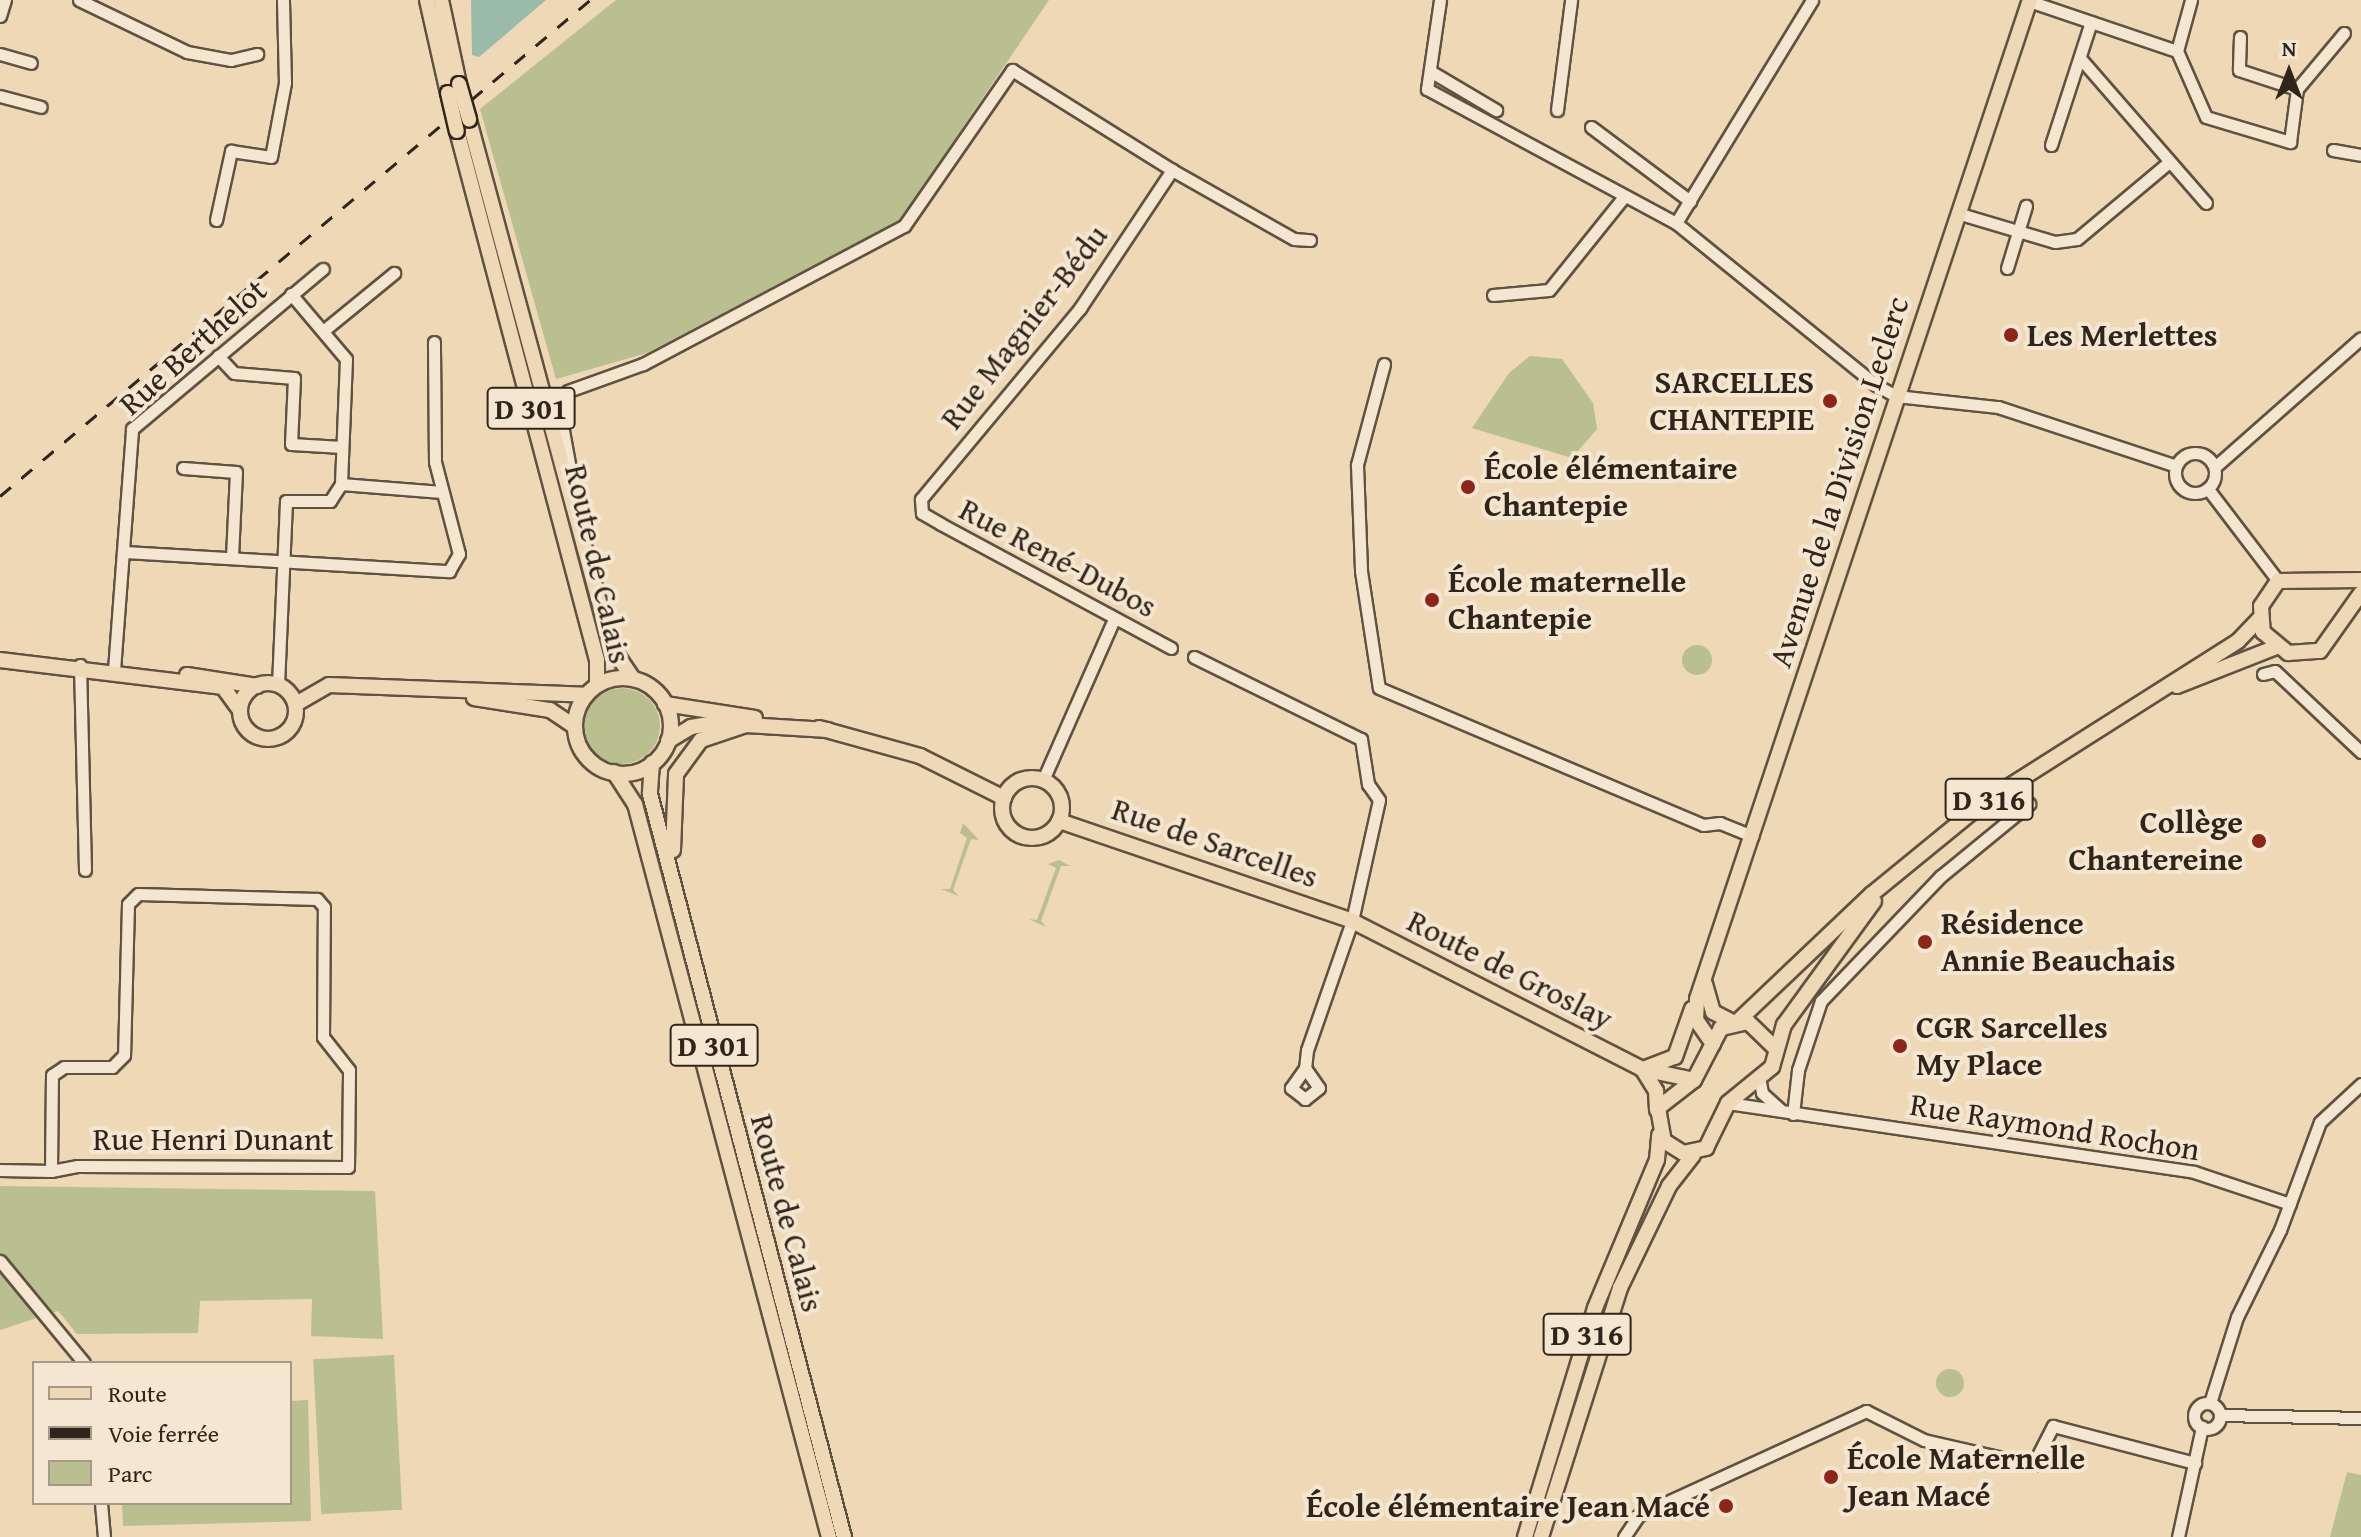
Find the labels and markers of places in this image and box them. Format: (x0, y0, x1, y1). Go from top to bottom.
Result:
place label: Les Merlettes (2027, 316, 2217, 354)
marker: Les Merlettes (2002, 326, 2020, 344)
place label: SARCELLES CHANTEPIE (1649, 364, 1814, 439)
marker: SARCELLES CHANTEPIE (1821, 392, 1839, 410)
place label: École élémentaire Chantepie (1484, 450, 1737, 525)
marker: École élémentaire Chantepie (1459, 478, 1477, 496)
place label: École maternelle Chantepie (1448, 563, 1686, 638)
marker: École maternelle Chantepie (1423, 591, 1441, 609)
place label: Collège Chantereine (2068, 804, 2243, 879)
marker: Collège Chantereine (2250, 832, 2268, 850)
place label: Résidence Annie Beauchais (1941, 905, 2175, 980)
marker: Résidence Annie Beauchais (1916, 933, 1934, 951)
place label: CGR Sarcelles My Place (1916, 1009, 2108, 1084)
marker: CGR Sarcelles My Place (1891, 1037, 1909, 1055)
place label: École Maternelle Jean Macé (1847, 1440, 2085, 1515)
marker: École Maternelle Jean Macé (1822, 1468, 1840, 1486)
place label: École élémentaire Jean Macé (1306, 1487, 1710, 1525)
marker: École élémentaire Jean Macé (1717, 1497, 1735, 1515)

